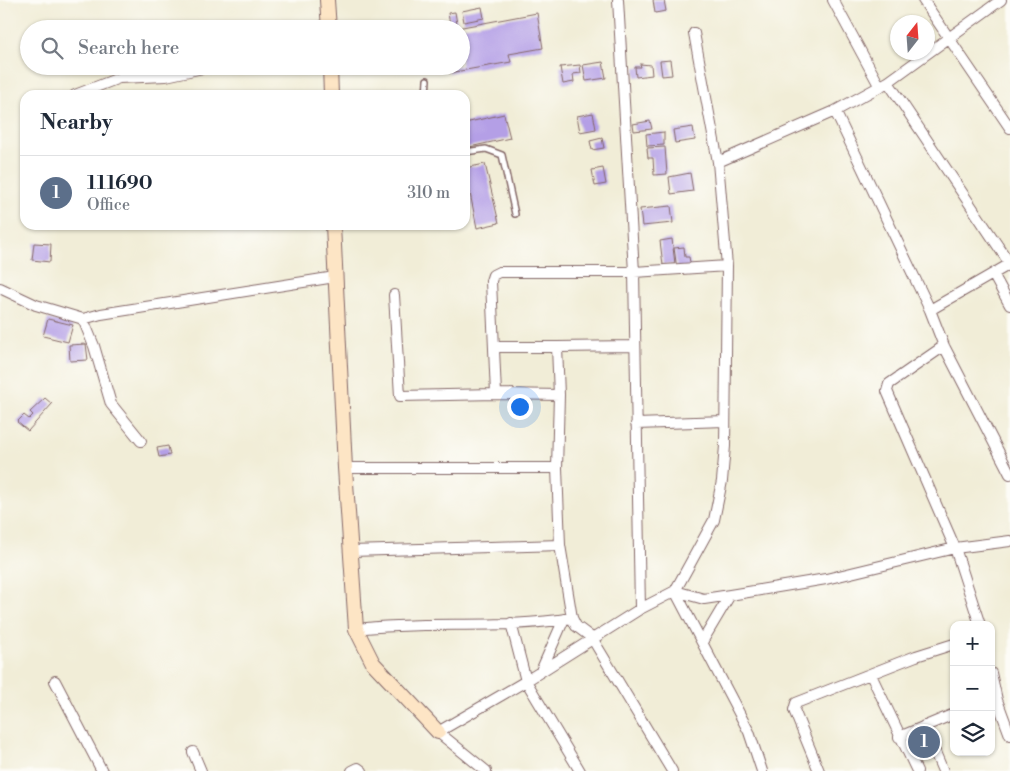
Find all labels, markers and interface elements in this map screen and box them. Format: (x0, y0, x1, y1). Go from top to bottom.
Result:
north arrow (890, 15, 935, 60)
search box (20, 20, 470, 75)
icon: search (38, 34, 66, 62)
text: Search here (78, 36, 179, 60)
text: Nearby (40, 110, 113, 136)
text: 111690 (87, 171, 153, 195)
text: 1 (52, 183, 60, 203)
text: 310 m (407, 183, 450, 203)
text: Office (87, 195, 130, 215)
your location (507, 394, 533, 420)
map controls (950, 621, 995, 756)
button: + (950, 621, 995, 666)
button: − (950, 666, 995, 711)
button: layers (950, 711, 995, 756)
pin: 1 (908, 723, 940, 761)

